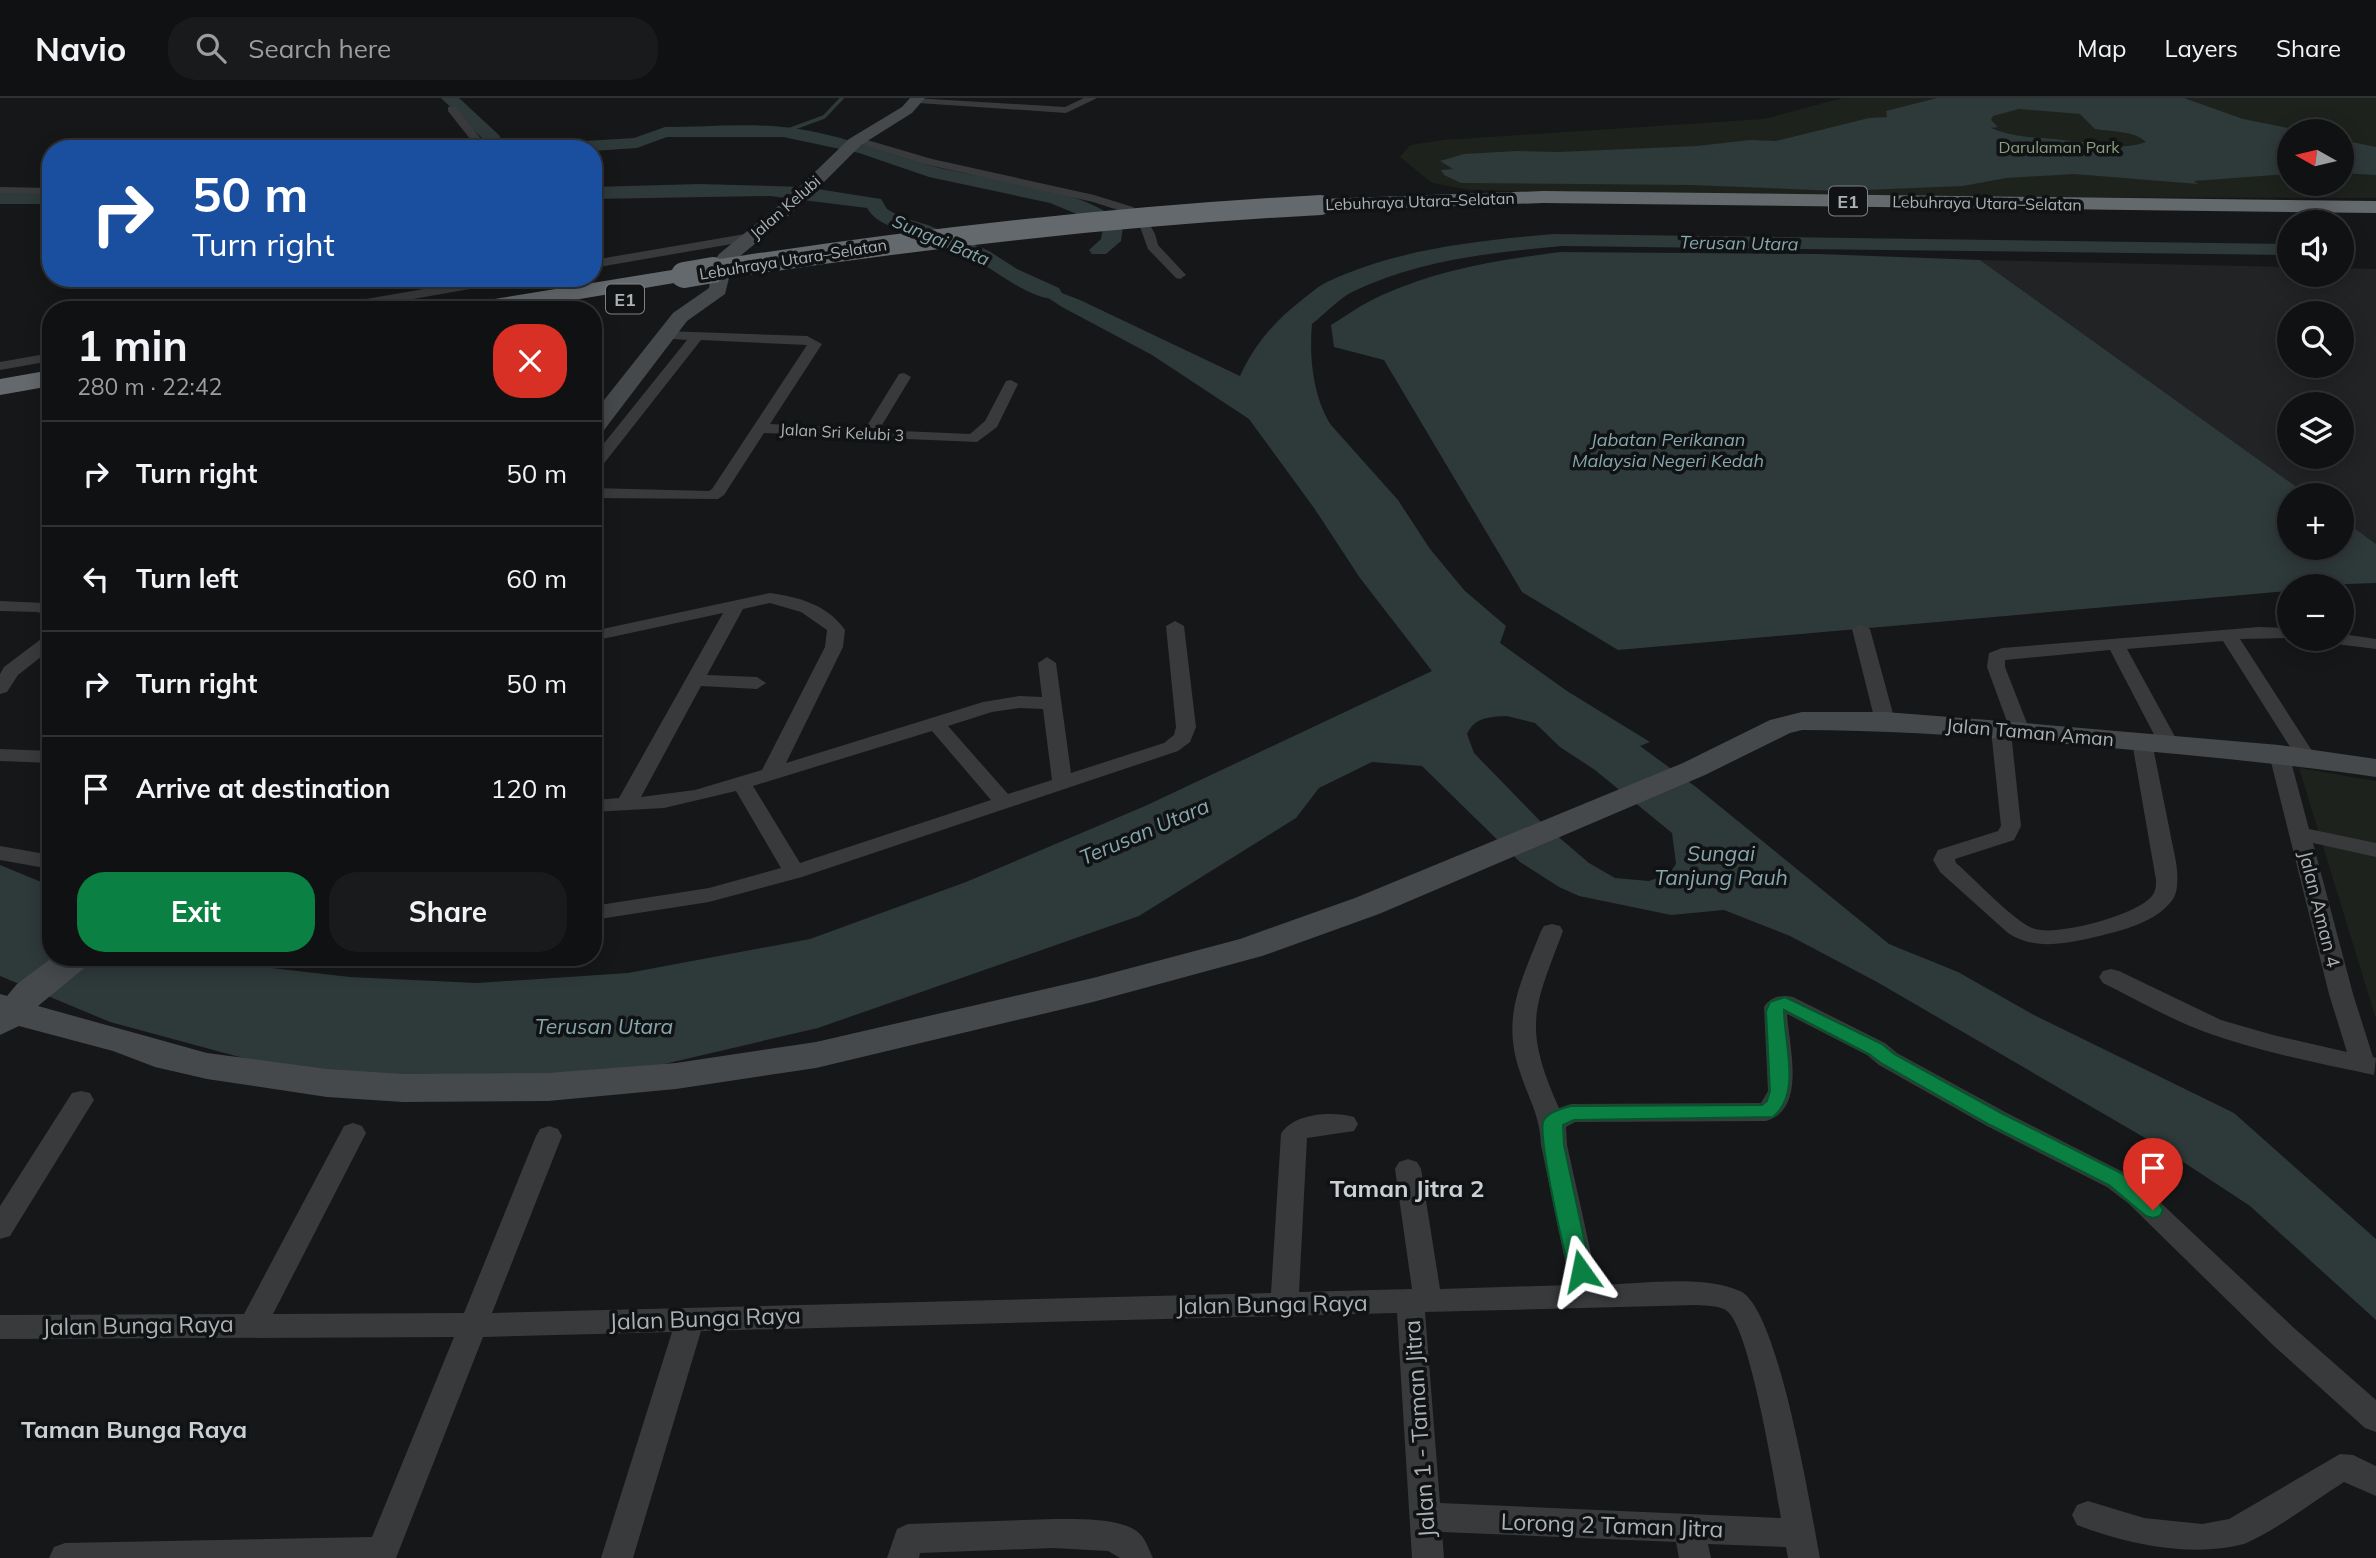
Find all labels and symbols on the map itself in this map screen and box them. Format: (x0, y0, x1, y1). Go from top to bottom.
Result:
north arrow (2277, 119, 2354, 196)
park label: Darulaman Park (1999, 137, 2120, 157)
street label: Jalan Kelubi (746, 171, 824, 243)
road number: E1 (1829, 186, 1867, 216)
street label: Lebuhraya Utara–Selatan (1325, 188, 1515, 214)
street label: Lebuhraya Utara–Selatan (1892, 191, 2082, 215)
water label: Sungai Bata (889, 209, 993, 271)
water label: Terusan Utara (1679, 230, 1799, 256)
street label: Lebuhraya Utara–Selatan (698, 234, 888, 284)
road number: E1 (606, 284, 644, 314)
street label: Jalan Sri Kelubi 3 (779, 419, 905, 445)
water label: Jabatan Perikanan Malaysia Negeri Kedah (1572, 428, 1764, 472)
street label: Jalan Taman Aman (1945, 713, 2115, 751)
water label: Terusan Utara (1075, 792, 1213, 870)
water label: Sungai Tanjung Pauh (1654, 840, 1788, 890)
street label: Jalan Aman 4 (2294, 848, 2346, 970)
water label: Terusan Utara (535, 1013, 673, 1039)
pin (2123, 1138, 2183, 1210)
district label: Taman Jitra 2 (1330, 1173, 1484, 1203)
position arrow (1544, 1234, 1618, 1308)
street label: Jalan Bunga Raya (1176, 1288, 1368, 1320)
street label: Jalan Bunga Raya (609, 1300, 801, 1336)
street label: Jalan Bunga Raya (42, 1309, 234, 1341)
street label: Jalan 1 - Taman Jitra (1397, 1319, 1441, 1539)
district label: Taman Bunga Raya (21, 1414, 247, 1444)
street label: Lorong 2 Taman Jitra (1500, 1507, 1724, 1543)

